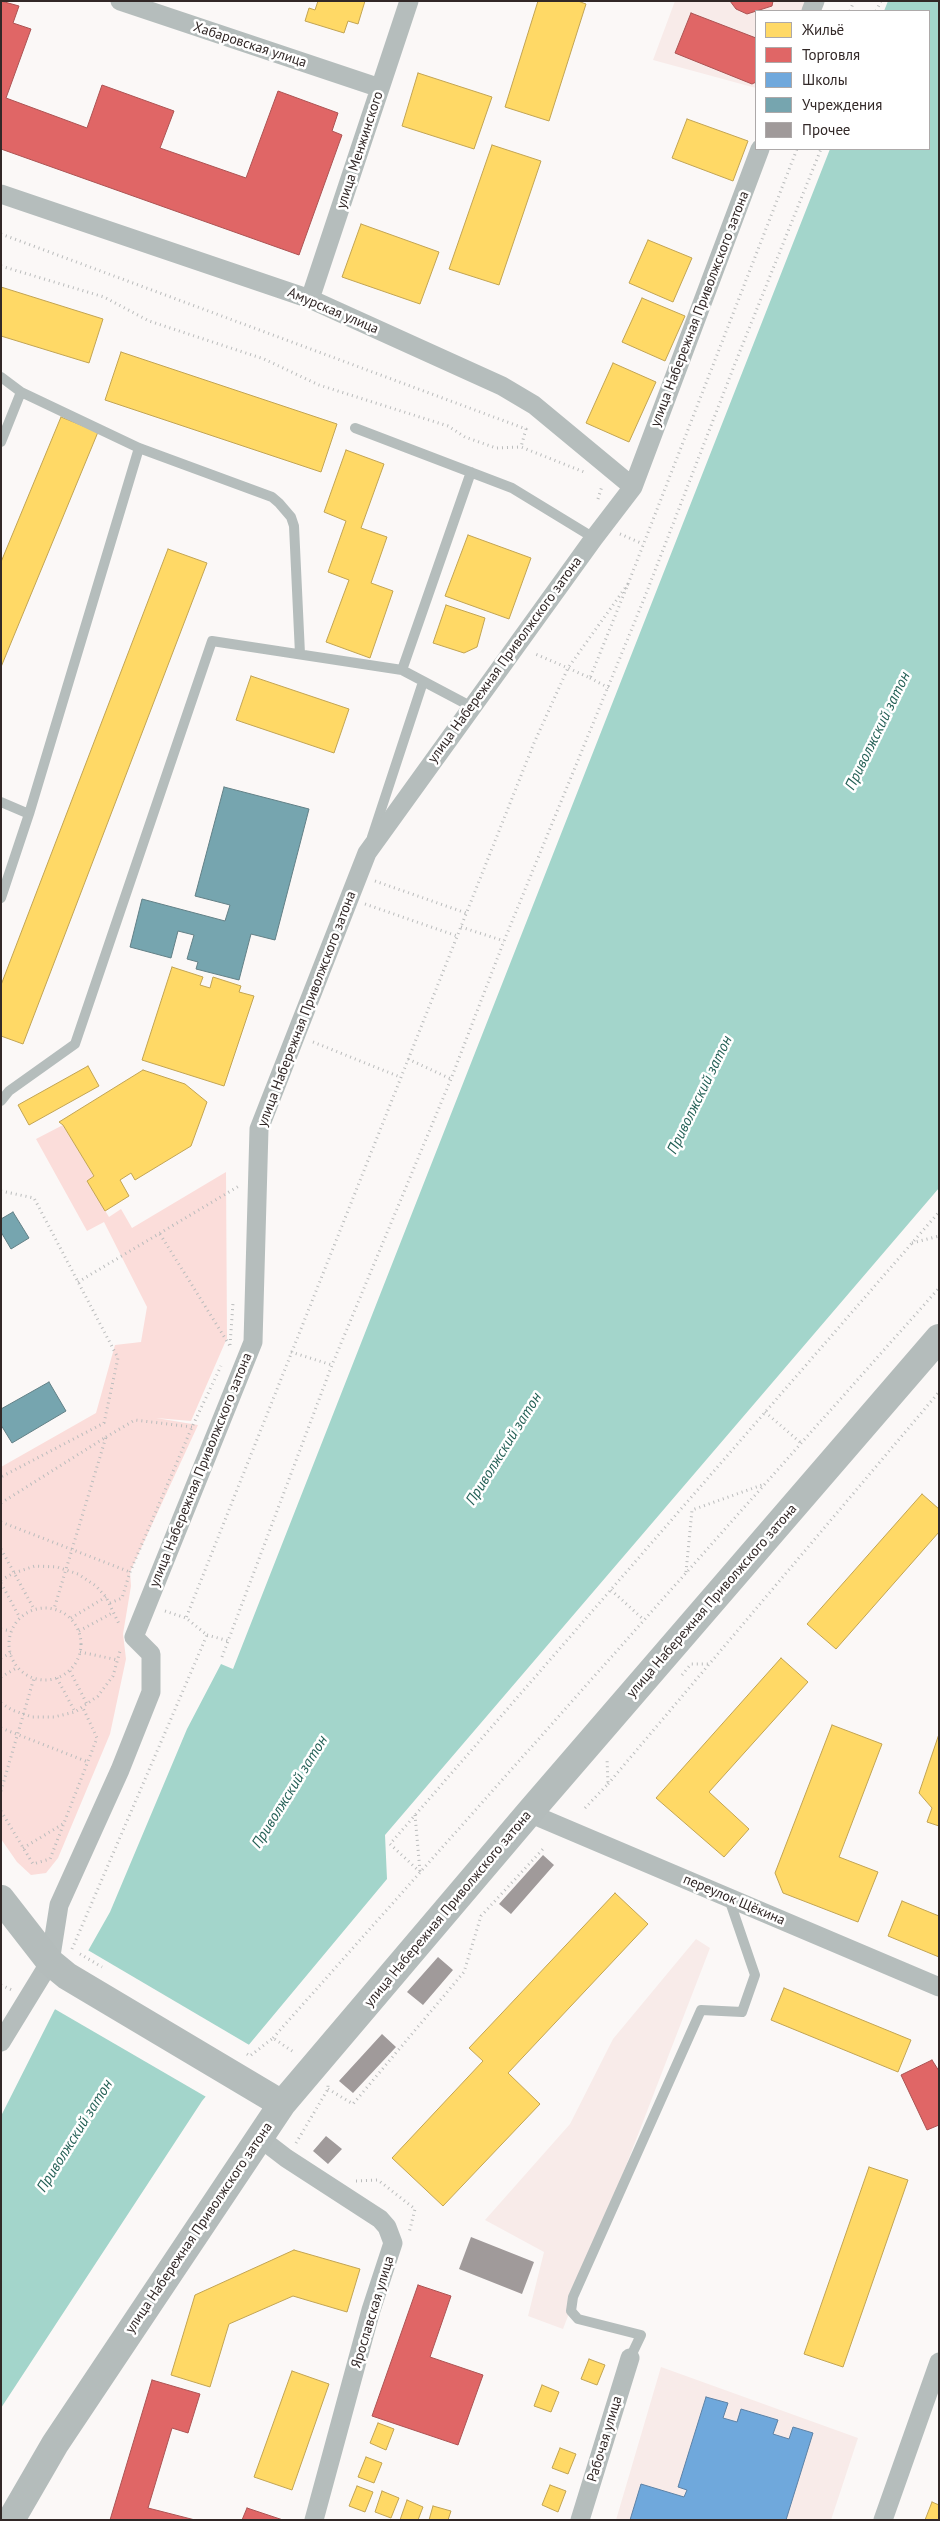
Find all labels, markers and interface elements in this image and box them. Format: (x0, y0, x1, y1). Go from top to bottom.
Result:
legend (755, 10, 930, 150)
street label: Хабаровская улица (191, 19, 309, 71)
text: Жильё (802, 20, 844, 39)
text: Торговля (802, 45, 860, 64)
text: Школы (802, 70, 848, 89)
street label: улица Менжинского (333, 89, 387, 211)
text: Учреждения (802, 95, 882, 114)
text: Прочее (802, 120, 850, 139)
street label: улица Набережная Приволжского затона (647, 189, 753, 429)
street label: Амурская улица (285, 284, 381, 338)
street label: улица Набережная Приволжского затона (424, 553, 586, 767)
water label: Приволжский затон (842, 669, 914, 793)
street label: улица Набережная Приволжского затона (254, 889, 360, 1129)
water label: Приволжский затон (664, 1033, 736, 1157)
street label: улица Набережная Приволжского затона (146, 1350, 256, 1590)
water label: Приволжский затон (462, 1389, 546, 1509)
street label: улица Набережная Приволжского затона (623, 1501, 801, 1701)
water label: Приволжский затон (248, 1732, 332, 1852)
street label: улица Набережная Приволжского затона (361, 1807, 535, 2011)
street label: переулок Щёкина (681, 1871, 787, 1929)
water label: Приволжский затон (33, 2076, 117, 2196)
street label: улица Набережная Приволжского затона (122, 2119, 276, 2337)
street label: Ярославская улица (348, 2254, 398, 2370)
street label: Рабочая улица (584, 2394, 626, 2484)

